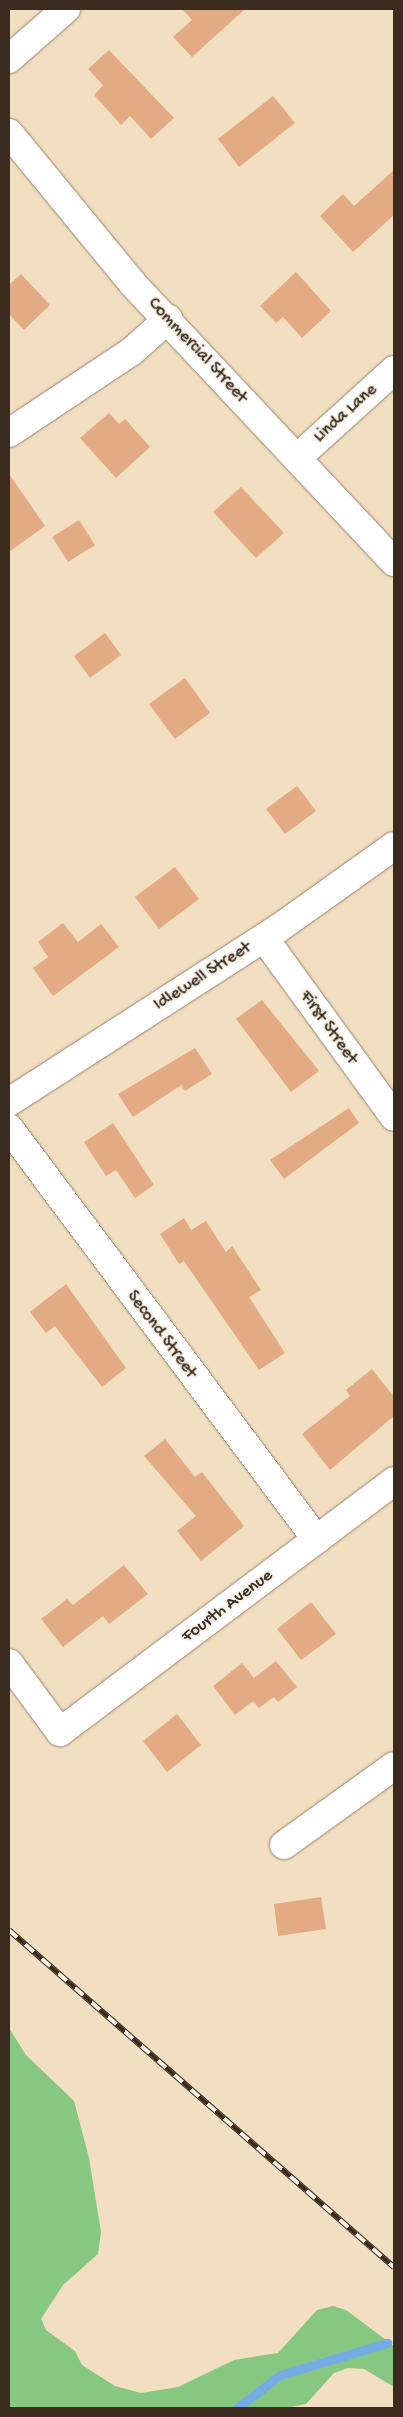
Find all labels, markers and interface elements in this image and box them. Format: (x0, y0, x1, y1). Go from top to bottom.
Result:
street label: Commercial Street (143, 294, 251, 408)
street label: Linda Lane (310, 380, 382, 448)
street label: Idlewell Street (150, 938, 256, 1016)
street label: First Street (294, 987, 362, 1069)
street label: Second Street (121, 1287, 201, 1383)
street label: Fourth Avenue (178, 1566, 278, 1648)

